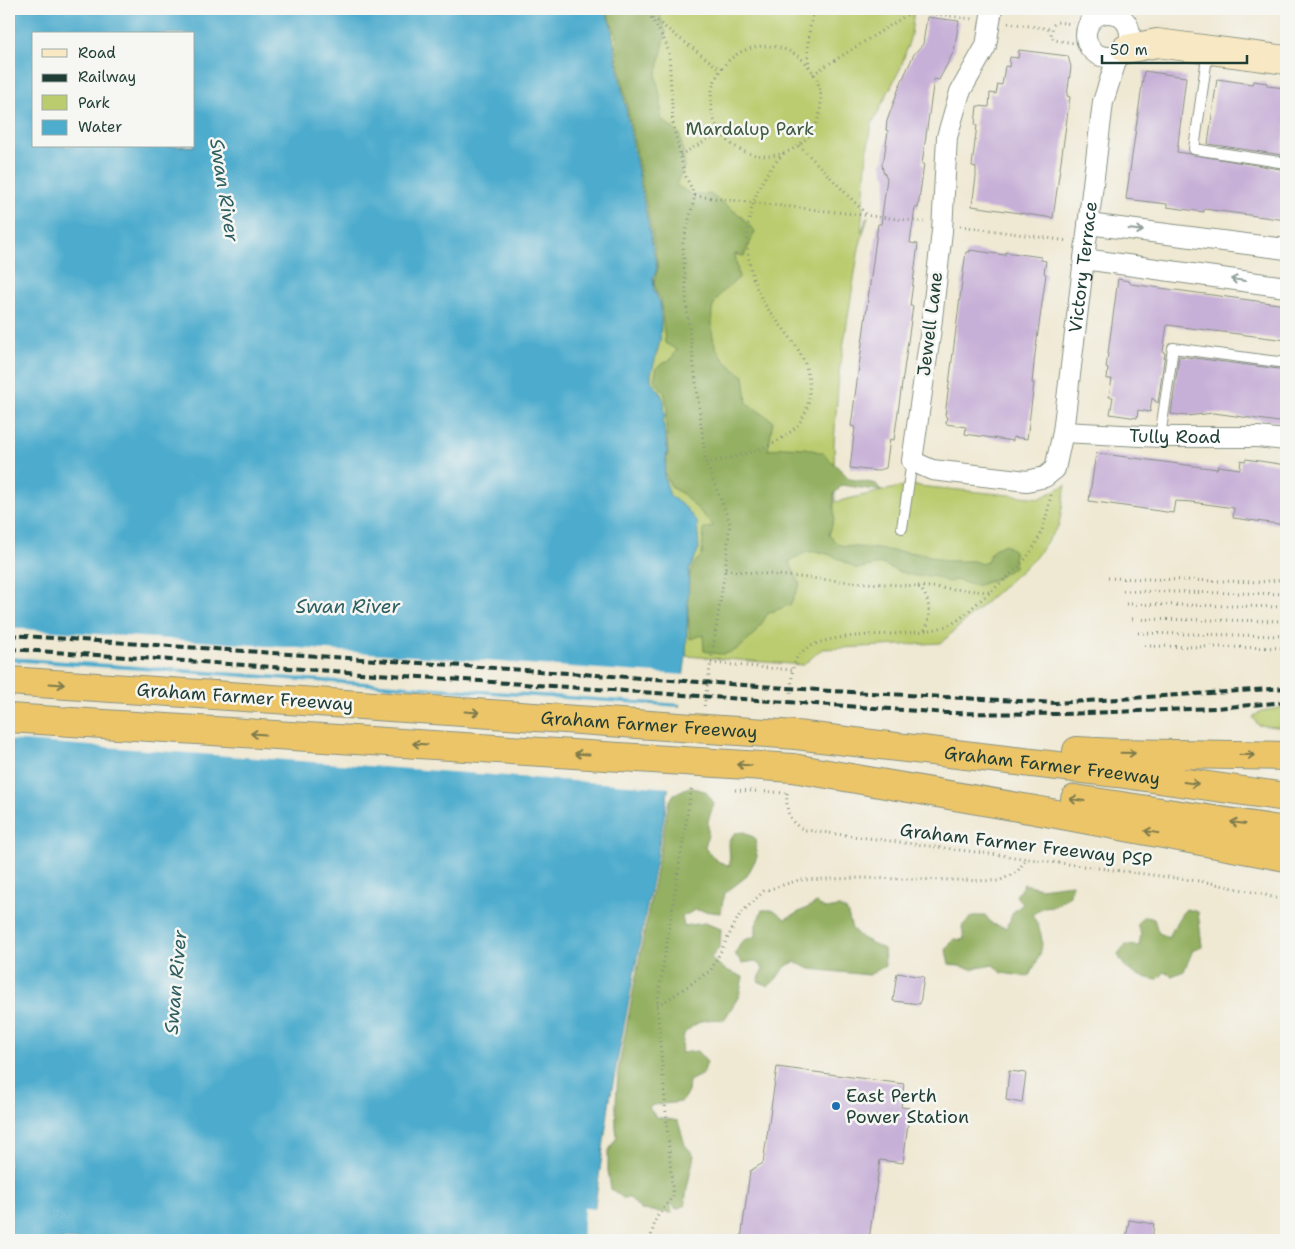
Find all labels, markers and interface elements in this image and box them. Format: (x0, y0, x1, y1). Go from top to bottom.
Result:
legend (32, 32, 195, 148)
scale bar (1102, 32, 1248, 64)
text: 50 m (1110, 40, 1148, 60)
text: Road (78, 43, 116, 63)
text: Railway (78, 67, 136, 87)
text: Park (78, 93, 110, 113)
text: Water (78, 117, 122, 137)
park label: Mardalup Park (686, 117, 814, 141)
water label: Swan River (204, 136, 245, 245)
street label: Victory Terrace (1063, 200, 1103, 334)
one-way arrow (1128, 225, 1144, 235)
street label: Jewell Lane (912, 270, 948, 378)
one-way arrow (1230, 275, 1246, 285)
street label: Tully Road (1128, 423, 1221, 449)
water label: Swan River (296, 594, 401, 619)
street label: Graham Farmer Freeway (136, 677, 354, 717)
one-way arrow (49, 679, 65, 689)
street label: Graham Farmer Freeway (540, 705, 758, 744)
one-way arrow (464, 708, 480, 717)
one-way arrow (250, 729, 266, 738)
one-way arrow (412, 739, 428, 749)
street label: Graham Farmer Freeway (943, 741, 1162, 791)
one-way arrow (1120, 748, 1136, 758)
one-way arrow (574, 750, 590, 759)
one-way arrow (1239, 750, 1255, 760)
one-way arrow (737, 760, 753, 769)
one-way arrow (1183, 779, 1199, 789)
one-way arrow (1070, 794, 1086, 804)
street label: Graham Farmer Freeway PSP (898, 818, 1154, 872)
one-way arrow (1230, 818, 1246, 828)
one-way arrow (1145, 826, 1161, 836)
water label: Swan River (158, 928, 193, 1035)
place label: East Perth Power Station (846, 1084, 969, 1129)
marker: East Perth Power Station (830, 1100, 842, 1112)

